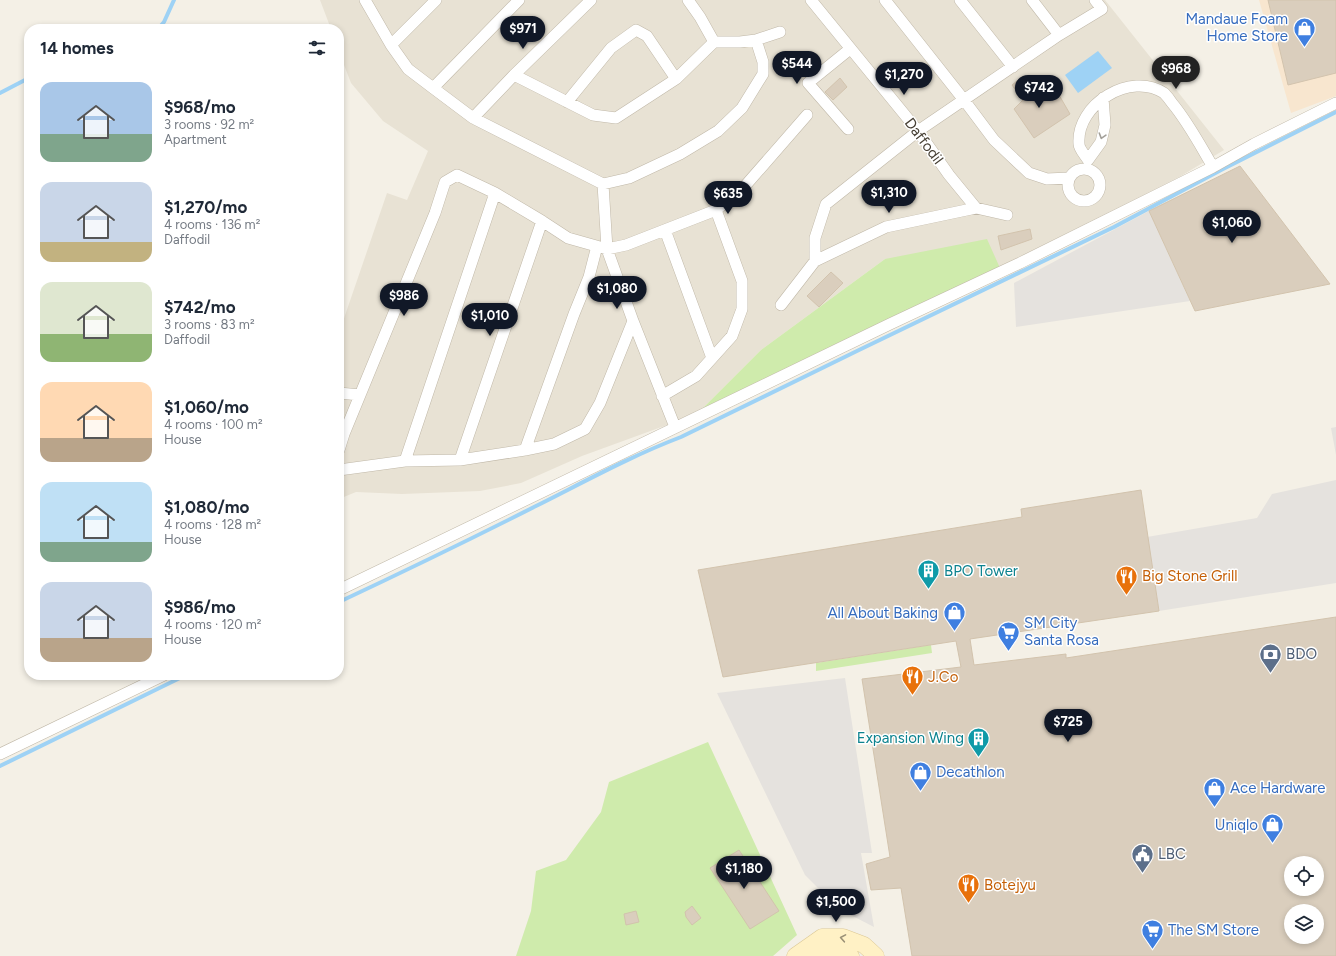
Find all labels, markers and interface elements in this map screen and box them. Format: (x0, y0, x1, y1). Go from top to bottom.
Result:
place label: Mandaue Foam Home Store (1185, 10, 1288, 45)
shop icon: Mandaue Foam Home Store (1291, 15, 1317, 48)
pin: $971 (499, 16, 547, 50)
text: $971 (509, 21, 537, 36)
icon: filters (306, 37, 328, 59)
text: 14 homes (40, 38, 114, 58)
pin: $544 (773, 51, 821, 85)
text: $544 (781, 56, 813, 71)
pin: $968 (1152, 56, 1200, 90)
text: $968 (1161, 61, 1191, 76)
pin: $1,270 (871, 62, 937, 96)
text: $1,270 (884, 67, 924, 82)
pin: $742 (1015, 75, 1063, 109)
text: $742 (1024, 80, 1054, 95)
text: $968/mo (164, 97, 236, 117)
icon: home (72, 98, 120, 146)
street label: Daffodil (901, 114, 947, 168)
text: 3 rooms · 92 m² (164, 117, 254, 132)
text: Apartment (164, 132, 227, 147)
one-way arrow (1098, 132, 1107, 139)
pin: $1,310 (856, 180, 922, 214)
pin: $635 (704, 181, 752, 215)
text: $1,310 (870, 185, 908, 200)
text: $635 (713, 186, 743, 201)
text: $1,270/mo (164, 197, 247, 217)
icon: home (72, 198, 120, 246)
pin: $1,060 (1199, 210, 1265, 244)
text: $1,060 (1212, 215, 1252, 230)
text: 4 rooms · 136 m² (164, 217, 260, 232)
text: Daffodil (164, 232, 210, 247)
pin: $1,080 (584, 276, 650, 310)
text: $1,080 (597, 281, 637, 296)
pin: $986 (380, 283, 428, 317)
text: $986 (389, 288, 419, 303)
text: $742/mo (164, 297, 236, 317)
icon: home (72, 298, 120, 346)
pin: $1,010 (457, 303, 523, 337)
text: $1,010 (471, 308, 509, 323)
text: 3 rooms · 83 m² (164, 317, 255, 332)
text: Daffodil (164, 332, 210, 347)
text: $1,060/mo (164, 397, 249, 417)
icon: home (72, 398, 120, 446)
text: 4 rooms · 100 m² (164, 417, 263, 432)
text: House (164, 432, 202, 447)
text: $1,080/mo (164, 497, 249, 517)
icon: home (72, 498, 120, 546)
text: 4 rooms · 128 m² (164, 517, 261, 532)
text: House (164, 532, 202, 547)
building icon: BPO Tower (916, 558, 942, 591)
place label: BPO Tower (944, 562, 1018, 580)
restaurant icon: Big Stone Grill (1113, 563, 1139, 596)
place label: Big Stone Grill (1142, 567, 1238, 585)
text: $986/mo (164, 597, 236, 617)
icon: home (72, 598, 120, 646)
shop icon: All About Baking (941, 600, 967, 633)
place label: All About Baking (827, 604, 938, 622)
place label: SM City Santa Rosa (1024, 614, 1099, 649)
text: 4 rooms · 120 m² (164, 617, 262, 632)
supermarket icon: SM City Santa Rosa (996, 619, 1022, 652)
text: House (164, 632, 202, 647)
bank icon: BDO (1257, 641, 1283, 674)
place label: BDO (1286, 645, 1317, 663)
restaurant icon: J.Co (900, 664, 926, 697)
place label: J.Co (928, 668, 959, 686)
pin: $725 (1044, 709, 1092, 743)
text: $725 (1053, 714, 1083, 729)
building icon: Expansion Wing (966, 725, 992, 758)
place label: Expansion Wing (857, 729, 964, 747)
shop icon: Decathlon (907, 759, 933, 792)
place label: Decathlon (936, 763, 1005, 781)
shop icon: Ace Hardware (1202, 775, 1228, 808)
place label: Ace Hardware (1230, 779, 1325, 797)
shop icon: Uniqlo (1260, 812, 1286, 845)
place label: Uniqlo (1215, 816, 1258, 834)
public building icon: LBC (1130, 841, 1156, 874)
place label: LBC (1158, 845, 1186, 863)
pin: $1,180 (711, 856, 777, 890)
map controls (1284, 856, 1324, 944)
button: locate (1284, 856, 1324, 896)
text: $1,180 (725, 861, 763, 876)
restaurant icon: Botejyu (956, 872, 982, 905)
place label: Botejyu (984, 876, 1036, 894)
pin: $1,500 (803, 889, 869, 923)
text: $1,500 (816, 894, 856, 909)
button: layers (1284, 904, 1324, 944)
supermarket icon: The SM Store (1140, 917, 1166, 950)
place label: The SM Store (1168, 921, 1259, 939)
one-way arrow (840, 934, 846, 943)

